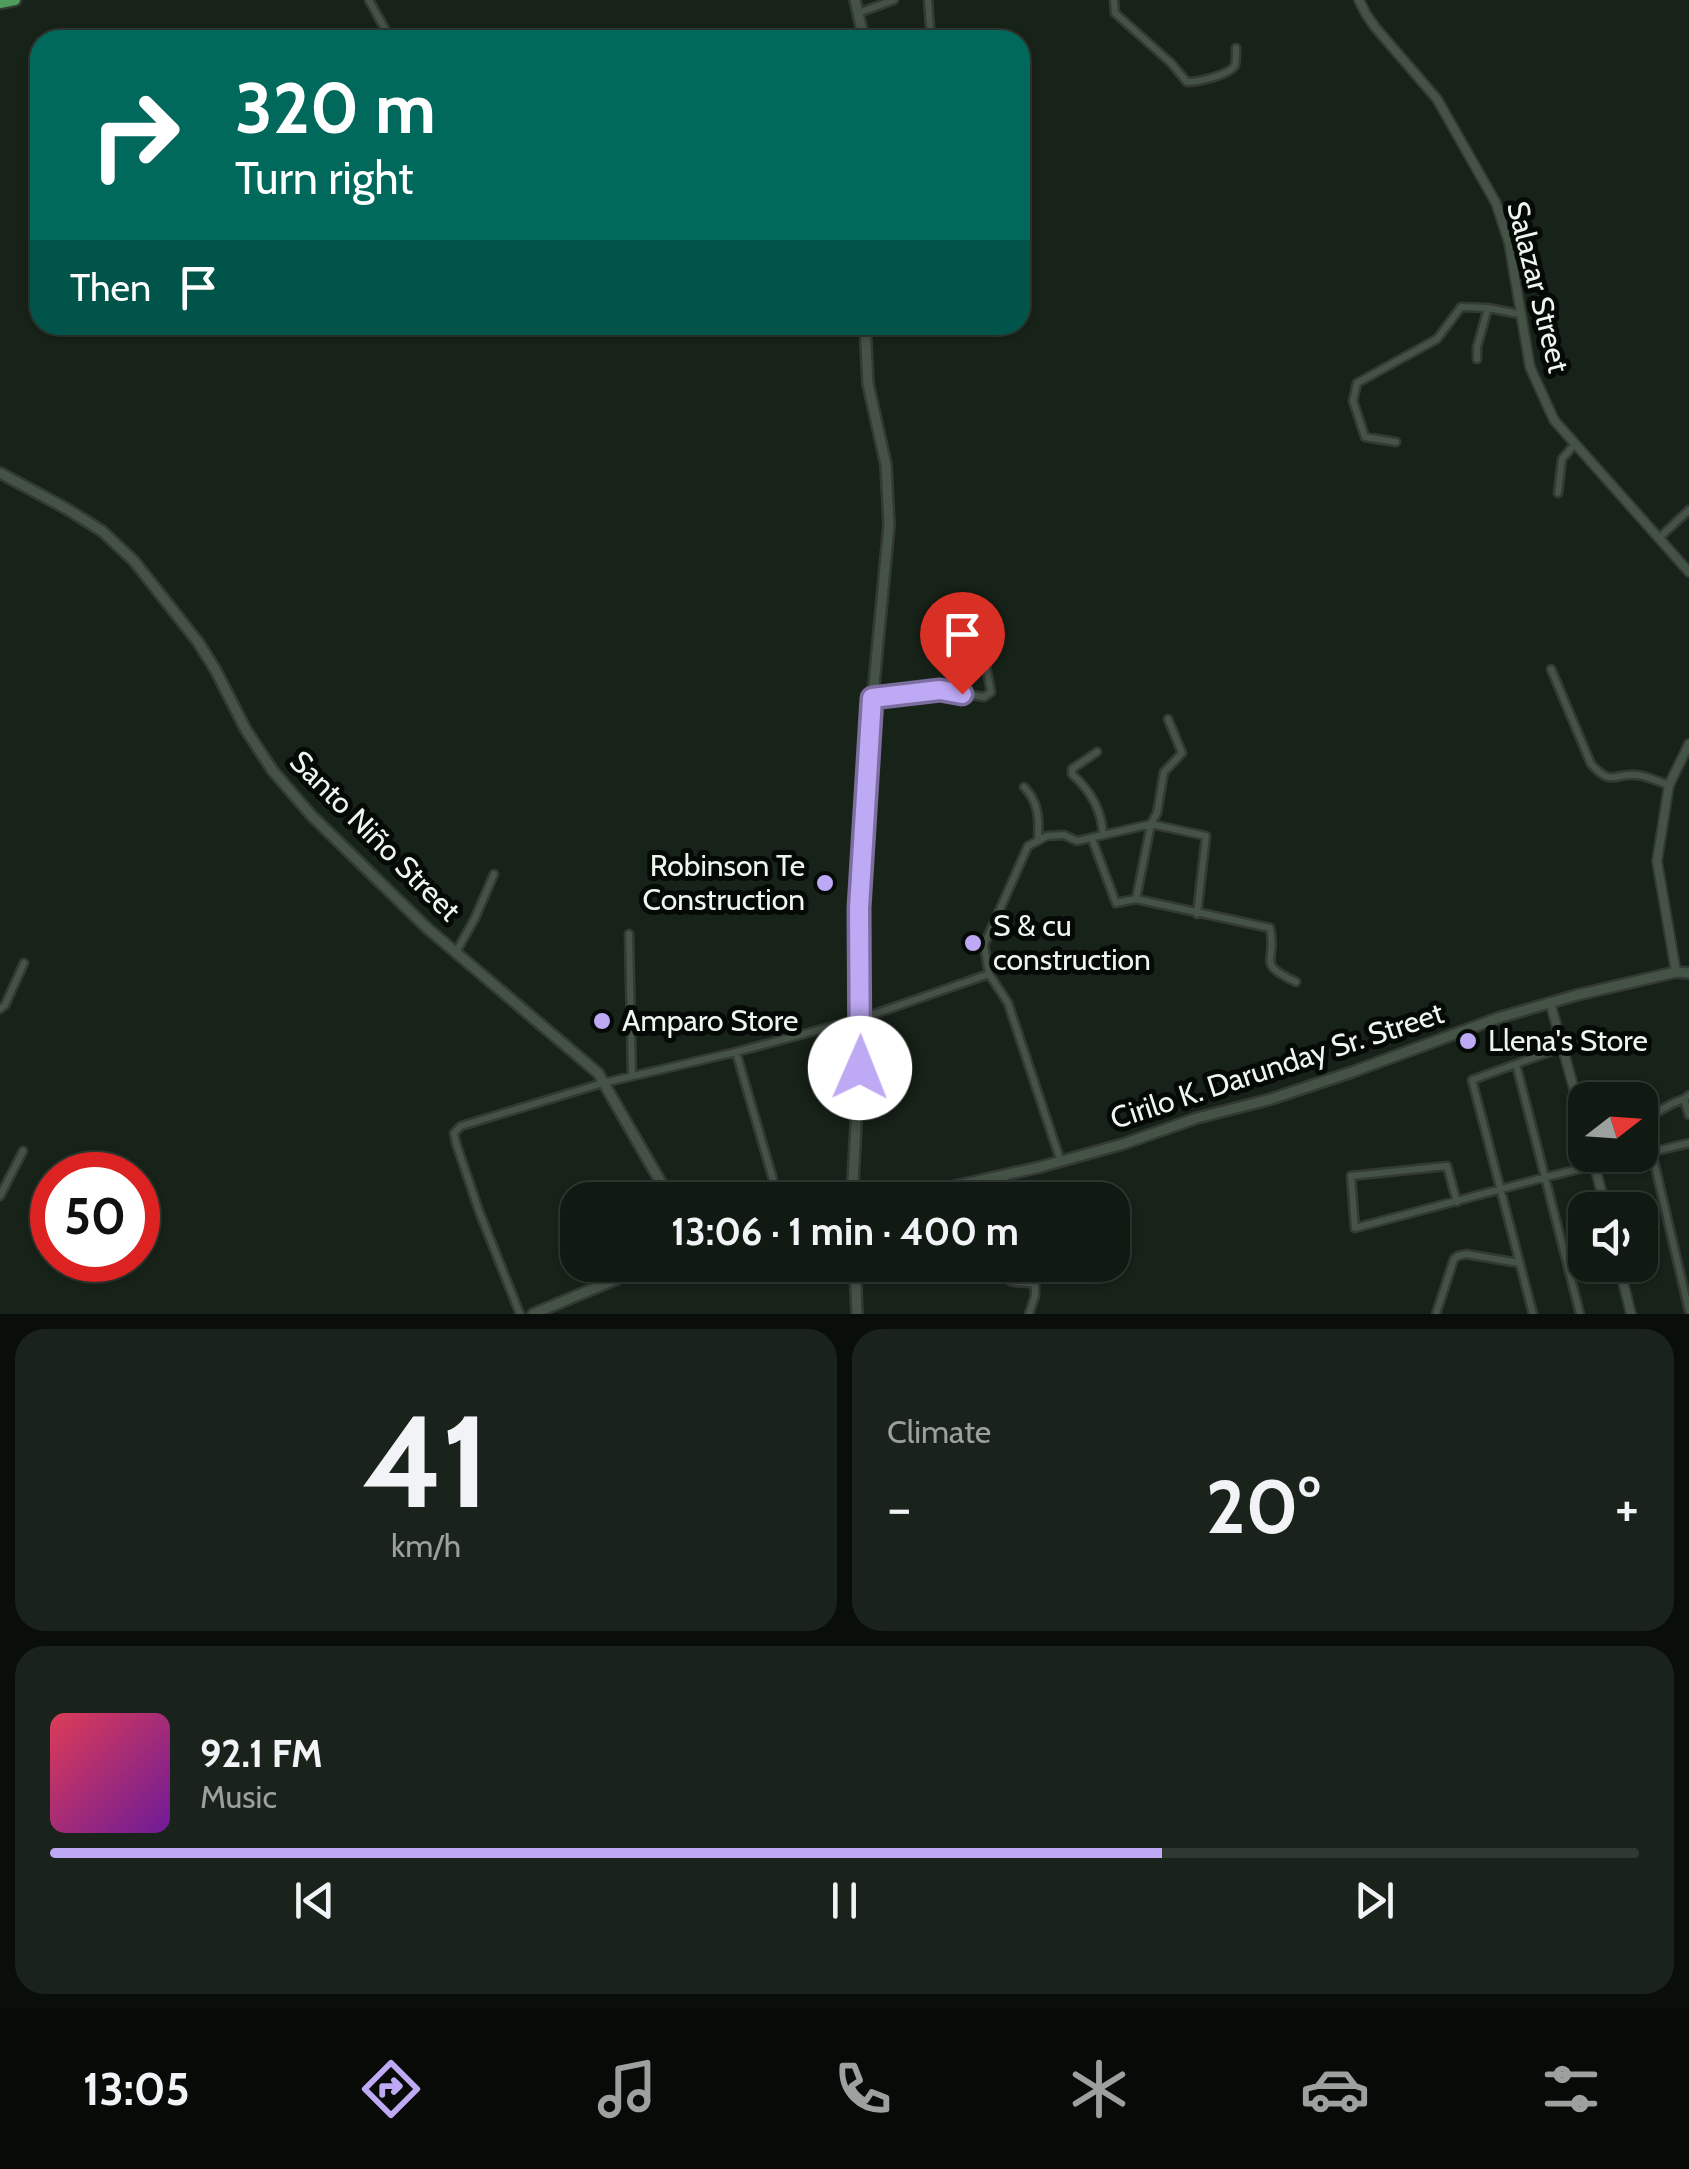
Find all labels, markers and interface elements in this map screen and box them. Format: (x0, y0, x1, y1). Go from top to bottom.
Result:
text: 320 m (235, 65, 436, 151)
icon: right (70, 70, 200, 200)
text: Turn right (235, 151, 414, 205)
street label: Salazar Street (1499, 197, 1578, 376)
icon: arrive (171, 260, 226, 315)
text: Then (70, 264, 151, 311)
pin (920, 592, 1005, 695)
icon: arrive (935, 607, 990, 662)
street label: Santo Niño Street (282, 743, 468, 929)
place label: Robinson Te Construction (643, 847, 805, 918)
marker: Robinson Te Construction (814, 872, 836, 894)
place label: S & cu construction (993, 907, 1151, 978)
marker: S & cu construction (962, 932, 984, 954)
street label: Cirilo K. Darunday Sr. Street (1106, 994, 1448, 1137)
place label: Amparo Store (622, 1002, 798, 1039)
marker: Amparo Store (591, 1010, 613, 1032)
position arrow (808, 1016, 912, 1120)
place label: Llena's Store (1488, 1022, 1648, 1059)
marker: Llena's Store (1457, 1030, 1479, 1052)
north arrow (1568, 1082, 1658, 1172)
map controls (1568, 1082, 1658, 1282)
speed limit sign: 50 (30, 1152, 160, 1282)
button: sound (1568, 1192, 1658, 1282)
text: 13:06 · 1 min · 400 m (671, 1208, 1019, 1255)
text: 41 (362, 1382, 490, 1540)
text: Climate (887, 1412, 991, 1451)
text: 20° (1206, 1461, 1320, 1552)
text: − (887, 1474, 911, 1541)
text: + (1615, 1474, 1639, 1541)
text: km/h (391, 1526, 461, 1565)
text: 92.1 FM (200, 1730, 323, 1777)
text: Music (200, 1777, 277, 1816)
icon: previous (287, 1873, 342, 1928)
icon: pause (817, 1873, 872, 1928)
icon: next (1347, 1873, 1402, 1928)
icon: directions (356, 2054, 426, 2124)
icon: music (592, 2054, 662, 2124)
icon: phone (828, 2054, 898, 2124)
icon: climate (1064, 2054, 1134, 2124)
icon: car (1300, 2054, 1370, 2124)
icon: filters (1536, 2054, 1606, 2124)
text: 13:05 (83, 2062, 190, 2116)

